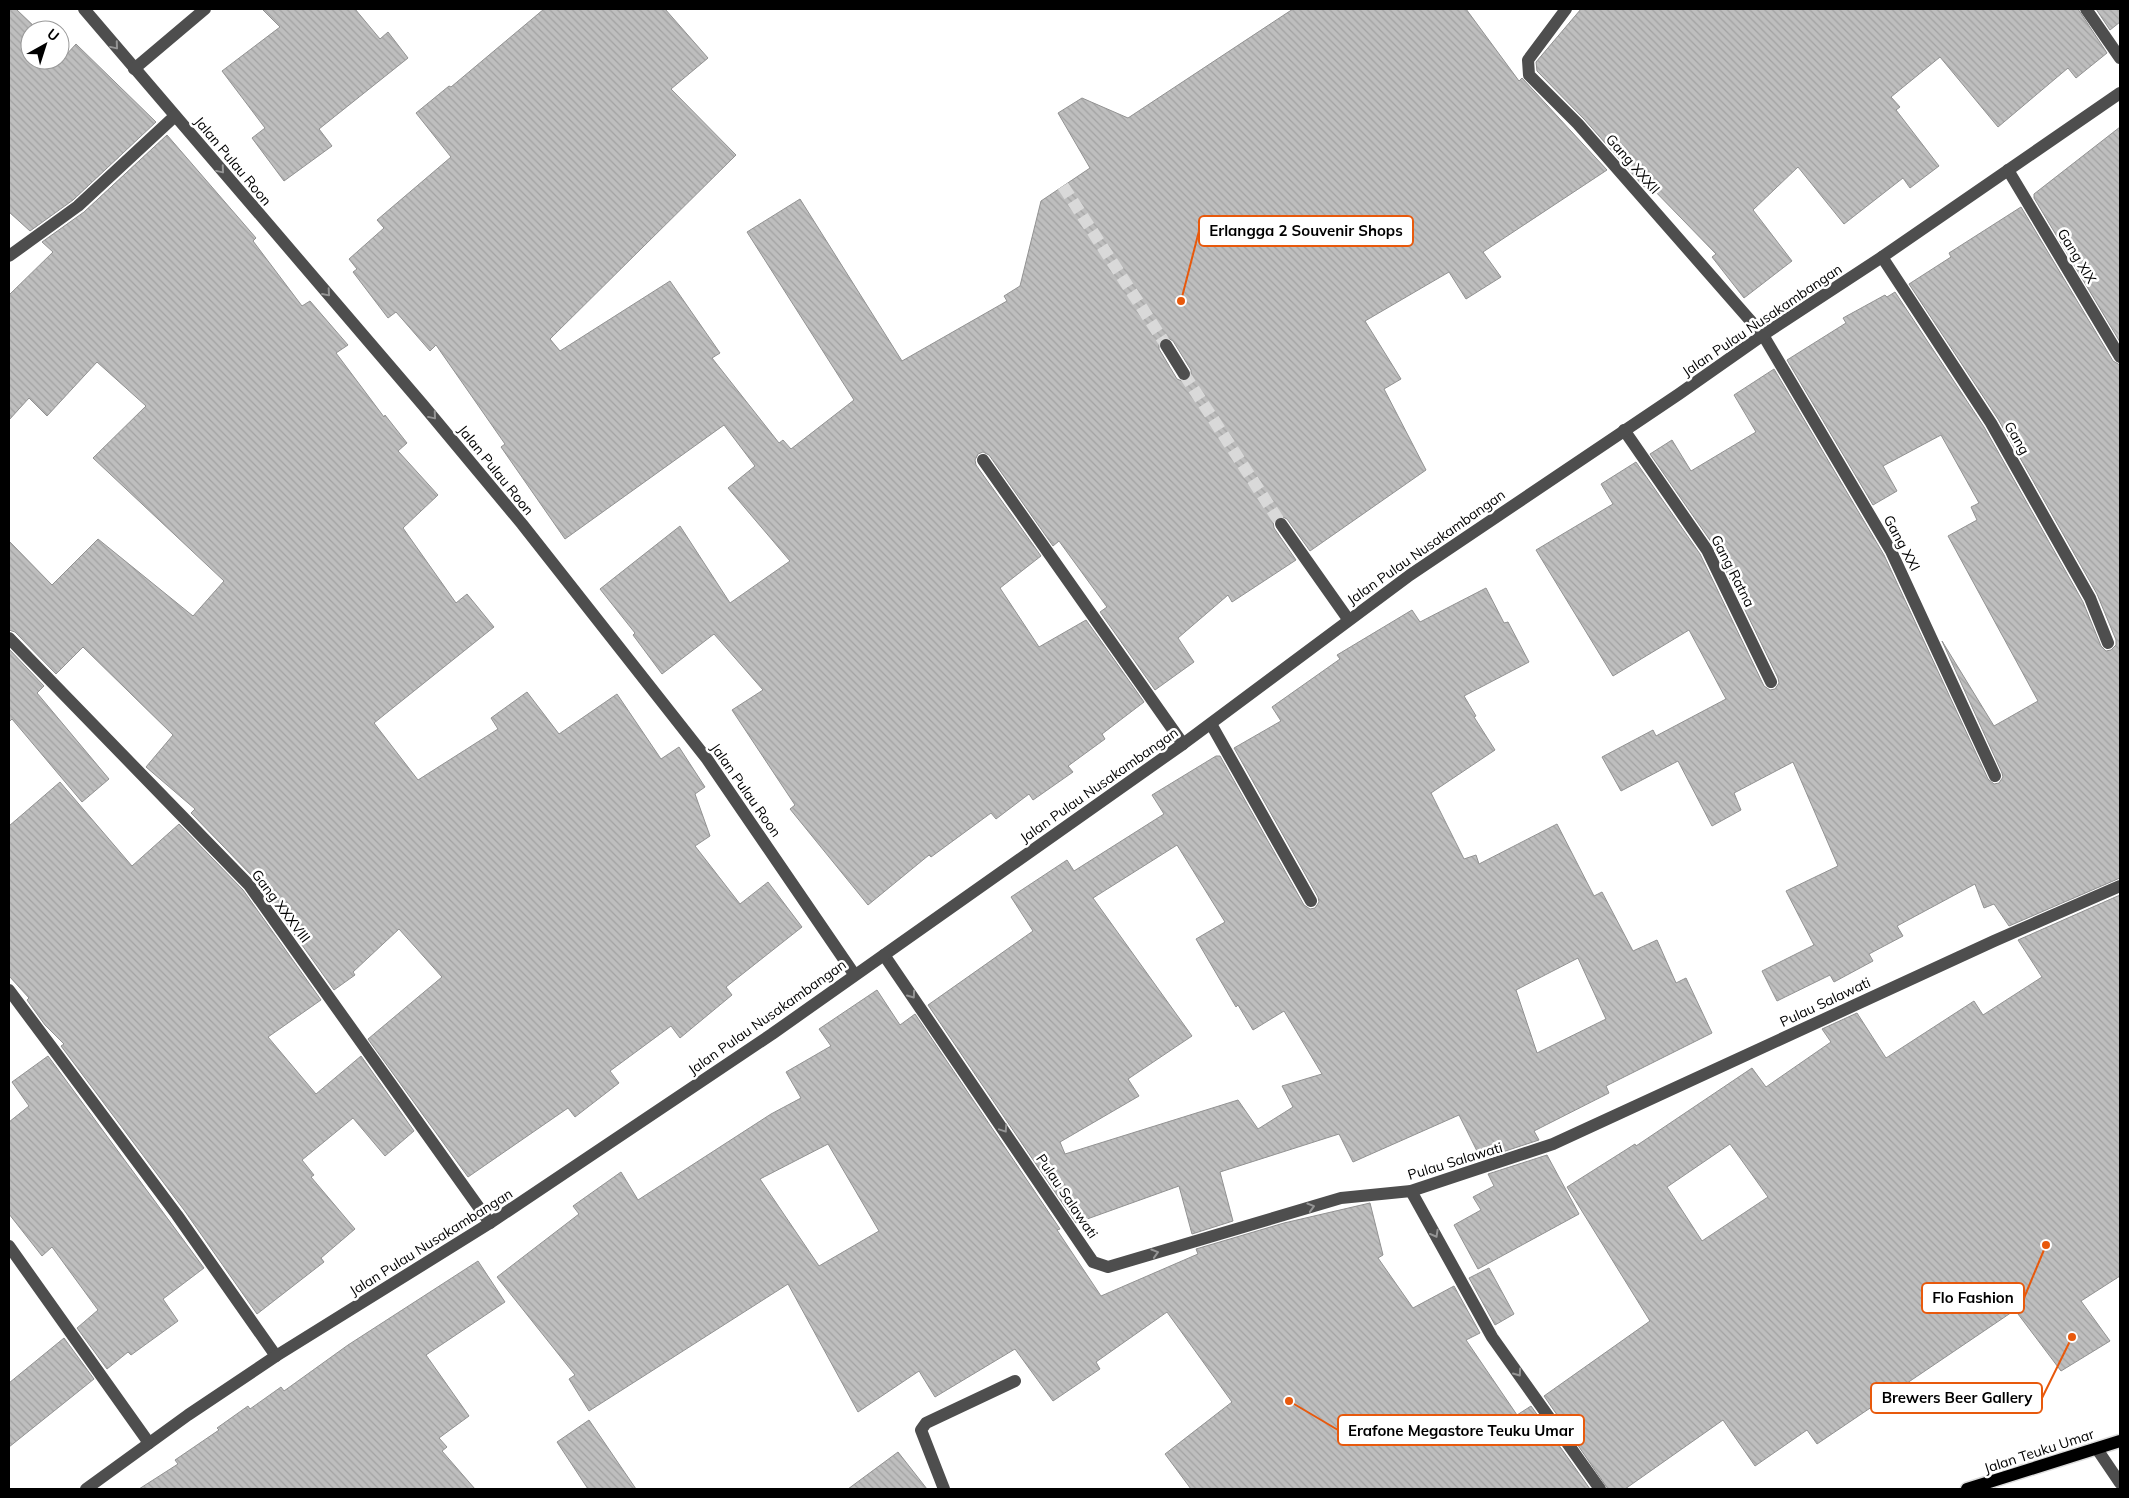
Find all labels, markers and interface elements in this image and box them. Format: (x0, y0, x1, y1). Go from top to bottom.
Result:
north arrow (20, 20, 70, 70)
text: U (43, 25, 63, 45)
one-way arrow (110, 40, 118, 49)
street label: Jalan Pulau Roon (190, 113, 276, 209)
street label: Gang XXXII (1602, 130, 1664, 198)
one-way arrow (215, 164, 224, 173)
callout: Erlangga 2 Souvenir Shops (1199, 216, 1413, 246)
text: Erlangga 2 Souvenir Shops (1209, 221, 1403, 240)
street label: Gang XIX (2054, 225, 2100, 287)
street label: Jalan Pulau Nusakambangan (1679, 260, 1845, 380)
one-way arrow (321, 287, 329, 296)
one-way arrow (427, 410, 435, 419)
street label: Gang (2000, 418, 2034, 458)
street label: Jalan Pulau Roon (454, 421, 538, 519)
street label: Jalan Pulau Nusakambangan (1343, 485, 1509, 609)
street label: Gang XXI (1880, 512, 1924, 574)
street label: Gang Ratna (1707, 532, 1759, 610)
street label: Jalan Pulau Nusakambangan (1016, 723, 1182, 847)
street label: Jalan Pulau Roon (707, 739, 785, 841)
street label: Gang XXXVIII (248, 866, 314, 946)
street label: Jalan Pulau Nusakambangan (684, 955, 850, 1079)
street label: Pulau Salawati (1777, 973, 1873, 1031)
one-way arrow (906, 989, 915, 999)
one-way arrow (998, 1123, 1007, 1133)
street label: Pulau Salawati (1406, 1138, 1504, 1184)
street label: Pulau Salawati (1032, 1150, 1102, 1242)
street label: Jalan Pulau Nusakambangan (346, 1184, 516, 1300)
one-way arrow (1306, 1202, 1314, 1212)
one-way arrow (1429, 1228, 1439, 1237)
one-way arrow (1151, 1249, 1159, 1259)
callout: Flo Fashion (1922, 1283, 2024, 1313)
text: Flo Fashion (1932, 1288, 2014, 1307)
one-way arrow (1512, 1367, 1521, 1377)
callout: Brewers Beer Gallery (1871, 1383, 2042, 1413)
text: Brewers Beer Gallery (1882, 1388, 2033, 1407)
callout: Erafone Megastore Teuku Umar (1338, 1415, 1584, 1445)
text: Erafone Megastore Teuku Umar (1348, 1421, 1574, 1440)
street label: Jalan Teuku Umar (1982, 1424, 2097, 1477)

